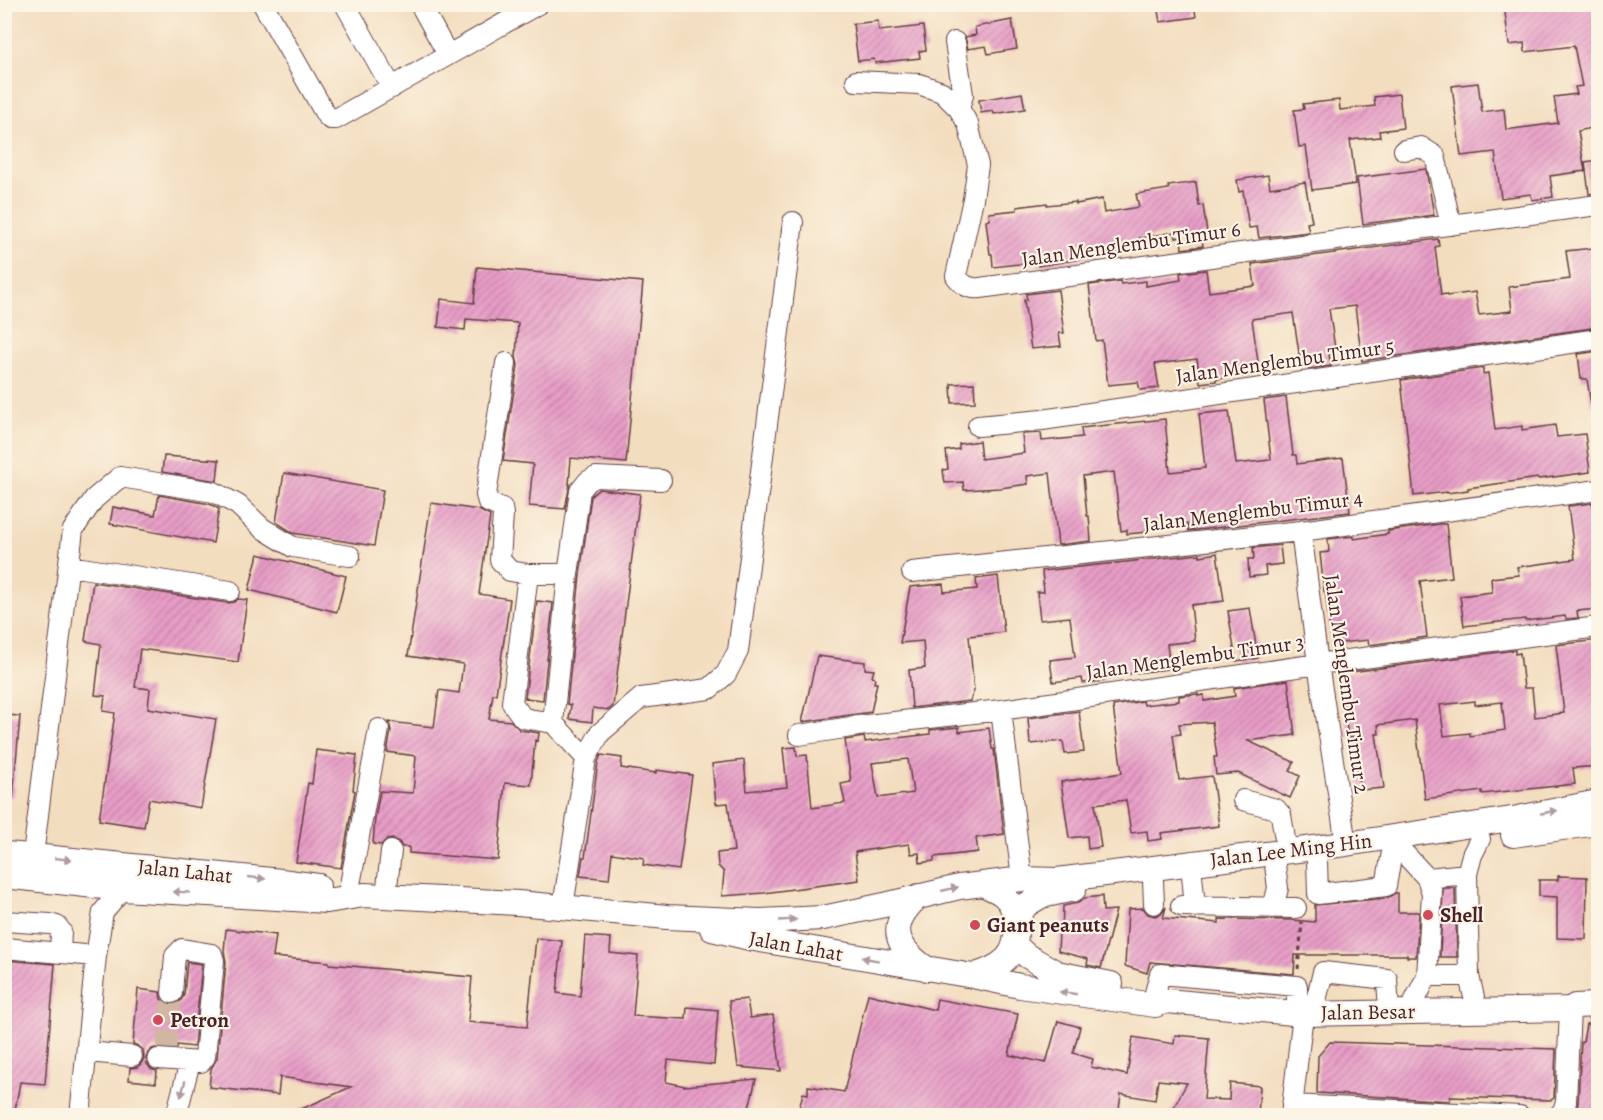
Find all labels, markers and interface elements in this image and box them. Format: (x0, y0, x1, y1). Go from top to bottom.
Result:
street label: Jalan Menglembu Timur 6 (1020, 215, 1243, 273)
street label: Jalan Menglembu Timur 5 (1174, 332, 1396, 390)
street label: Jalan Menglembu Timur 4 (1142, 484, 1364, 538)
street label: Jalan Menglembu Timur 2 (1318, 572, 1376, 796)
street label: Jalan Menglembu Timur 3 (1084, 628, 1306, 686)
one-way arrow (1539, 807, 1558, 816)
street label: Jalan Lee Ming Hin (1208, 826, 1374, 874)
street label: Jalan Lahat (136, 852, 234, 890)
one-way arrow (53, 854, 72, 864)
one-way arrow (247, 873, 266, 883)
one-way arrow (941, 884, 960, 893)
one-way arrow (171, 888, 190, 897)
place label: Shell (1440, 901, 1484, 929)
marker: Shell (1421, 908, 1435, 922)
place label: Giant peanuts (987, 911, 1109, 939)
one-way arrow (778, 915, 797, 924)
marker: Giant peanuts (968, 918, 982, 932)
street label: Jalan Lahat (747, 924, 845, 968)
one-way arrow (860, 954, 879, 963)
one-way arrow (1059, 988, 1078, 997)
street label: Jalan Besar (1320, 997, 1416, 1027)
place label: Petron (170, 1006, 229, 1034)
marker: Petron (151, 1013, 165, 1027)
one-way arrow (178, 1080, 187, 1098)

